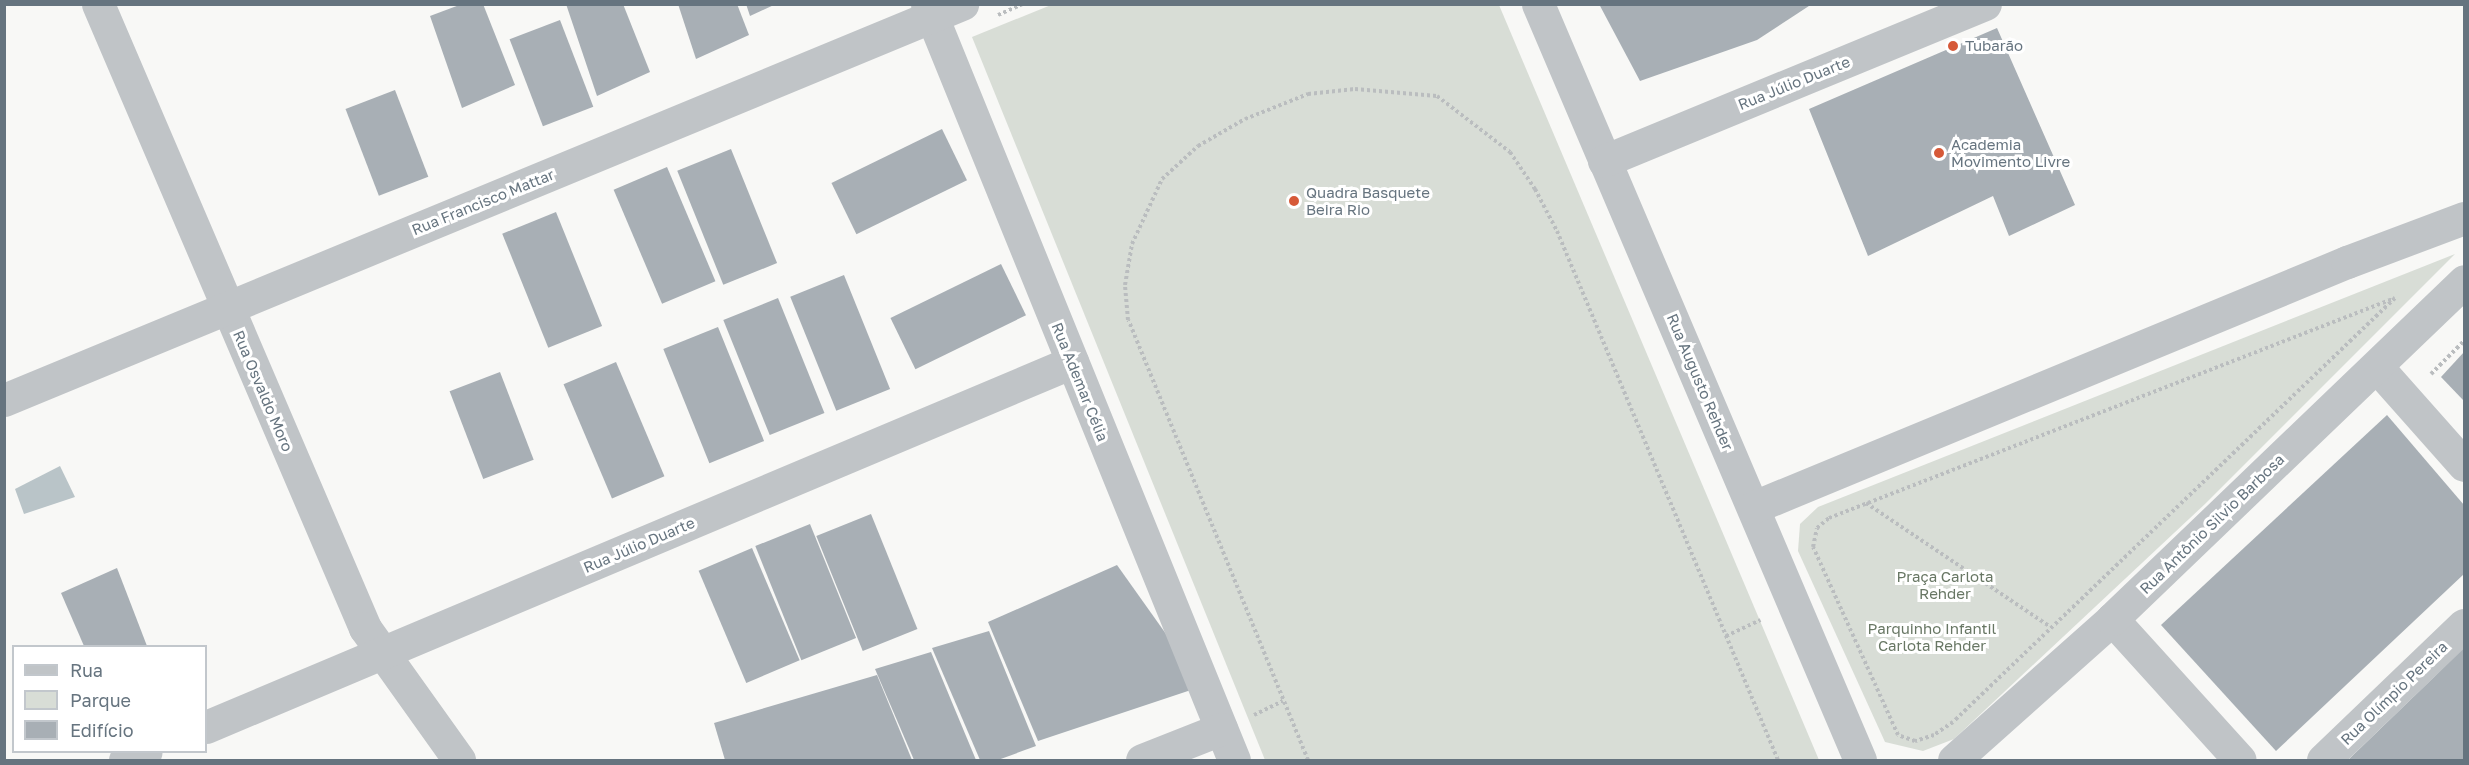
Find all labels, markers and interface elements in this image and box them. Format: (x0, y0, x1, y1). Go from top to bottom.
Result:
place label: Tubarão (1965, 37, 2023, 55)
marker: Tubarão (1946, 39, 1960, 53)
street label: Rua Júlio Duarte (1735, 52, 1853, 114)
place label: Academia Movimento Livre (1951, 135, 2070, 170)
marker: Academia Movimento Livre (1932, 146, 1946, 160)
street label: Rua Francisco Mattar (409, 165, 557, 239)
place label: Quadra Basquete Beira Rio (1306, 183, 1430, 218)
marker: Quadra Basquete Beira Rio (1287, 194, 1301, 208)
street label: Rua Augusto Rehder (1663, 311, 1737, 453)
street label: Rua Ademar Célia (1048, 320, 1112, 444)
street label: Rua Osvaldo Moro (229, 328, 297, 454)
street label: Rua Antônio Silvio Barbosa (2136, 450, 2288, 598)
street label: Rua Júlio Duarte (581, 513, 697, 577)
park label: Praça Carlota Rehder (1896, 567, 1994, 602)
park label: Parquinho Infantil Carlota Rehder (1868, 619, 1996, 654)
street label: Rua Olímpio Pereira (2337, 637, 2451, 749)
legend (12, 645, 207, 753)
text: Rua (70, 659, 103, 681)
text: Parque (70, 689, 131, 711)
text: Edifício (70, 719, 134, 741)

